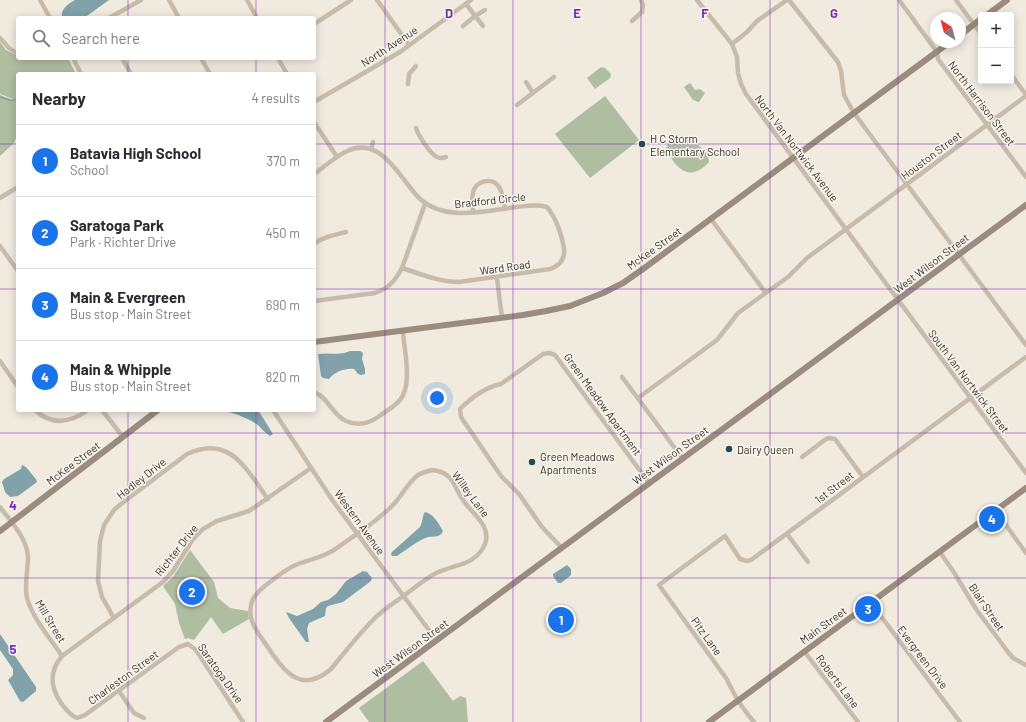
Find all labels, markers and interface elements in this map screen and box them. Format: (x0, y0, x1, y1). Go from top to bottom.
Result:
text: D (445, 5, 453, 21)
text: E (573, 5, 581, 21)
text: F (701, 5, 709, 21)
text: G (830, 5, 838, 21)
north arrow (930, 12, 966, 48)
map controls (978, 12, 1014, 84)
button: + (978, 12, 1014, 48)
search box (16, 16, 316, 60)
street label: North Avenue (358, 23, 420, 69)
icon: search (30, 27, 52, 49)
text: Search here (62, 29, 140, 47)
button: − (978, 48, 1014, 84)
street label: North Harrison Street (946, 58, 1018, 148)
text: Nearby (32, 88, 86, 108)
text: 4 results (252, 90, 300, 106)
street label: North Van Nortwick Avenue (753, 92, 841, 204)
street label: Houston Street (898, 128, 964, 182)
place label: H C Storm Elementary School (650, 132, 740, 158)
marker: H C Storm Elementary School (637, 139, 647, 149)
text: Batavia High School (70, 144, 201, 162)
text: 1 (43, 153, 47, 169)
text: 370 m (266, 153, 300, 169)
text: School (70, 162, 108, 178)
street label: Bradford Circle (454, 190, 526, 210)
text: Saratoga Park (70, 216, 164, 234)
street label: McKee Street (624, 224, 684, 272)
text: 2 (41, 225, 49, 241)
text: 450 m (265, 225, 300, 241)
street label: West Wilson Street (891, 230, 971, 296)
text: Park · Richter Drive (70, 234, 176, 250)
street label: Ward Road (479, 257, 531, 277)
text: Main & Evergreen (70, 288, 185, 306)
text: 3 (41, 297, 49, 313)
text: 690 m (266, 297, 300, 313)
text: Bus stop · Main Street (70, 306, 191, 322)
street label: South Van Nortwick Street (926, 327, 1012, 435)
street label: Green Meadow Apartment (562, 350, 644, 458)
text: Main & Whipple (70, 360, 171, 378)
text: 4 (41, 369, 49, 385)
text: 820 m (266, 369, 300, 385)
text: Bus stop · Main Street (70, 378, 191, 394)
your location (427, 388, 447, 408)
street label: West Wilson Street (629, 423, 711, 487)
street label: McKee Street (43, 439, 103, 487)
place label: Dairy Queen (737, 443, 794, 456)
marker: Dairy Queen (724, 444, 734, 454)
place label: Green Meadows Apartments (540, 450, 615, 476)
street label: Hadley Drive (114, 455, 168, 501)
marker: Green Meadows Apartments (527, 457, 537, 467)
street label: Willey Lane (450, 468, 493, 520)
street label: 1st Street (812, 468, 856, 506)
street label: Western Avenue (332, 487, 388, 557)
text: 4 (9, 497, 17, 513)
pin: 4 (979, 504, 1005, 534)
street label: Richter Drive (152, 522, 200, 578)
pin: 2 (179, 577, 205, 607)
street label: Blair Street (966, 581, 1008, 633)
pin: 3 (855, 594, 881, 624)
street label: Mill Street (33, 597, 69, 645)
street label: Main Street (797, 604, 849, 646)
pin: 1 (548, 605, 574, 635)
street label: Pitz Lane (689, 614, 725, 658)
street label: West Wilson Street (369, 616, 451, 680)
street label: Evergreen Drive (895, 623, 951, 691)
text: 5 (9, 641, 17, 657)
street label: Saratoga Drive (196, 641, 246, 705)
street label: Charleston Street (85, 647, 161, 707)
street label: Roberts Lane (814, 652, 862, 710)

